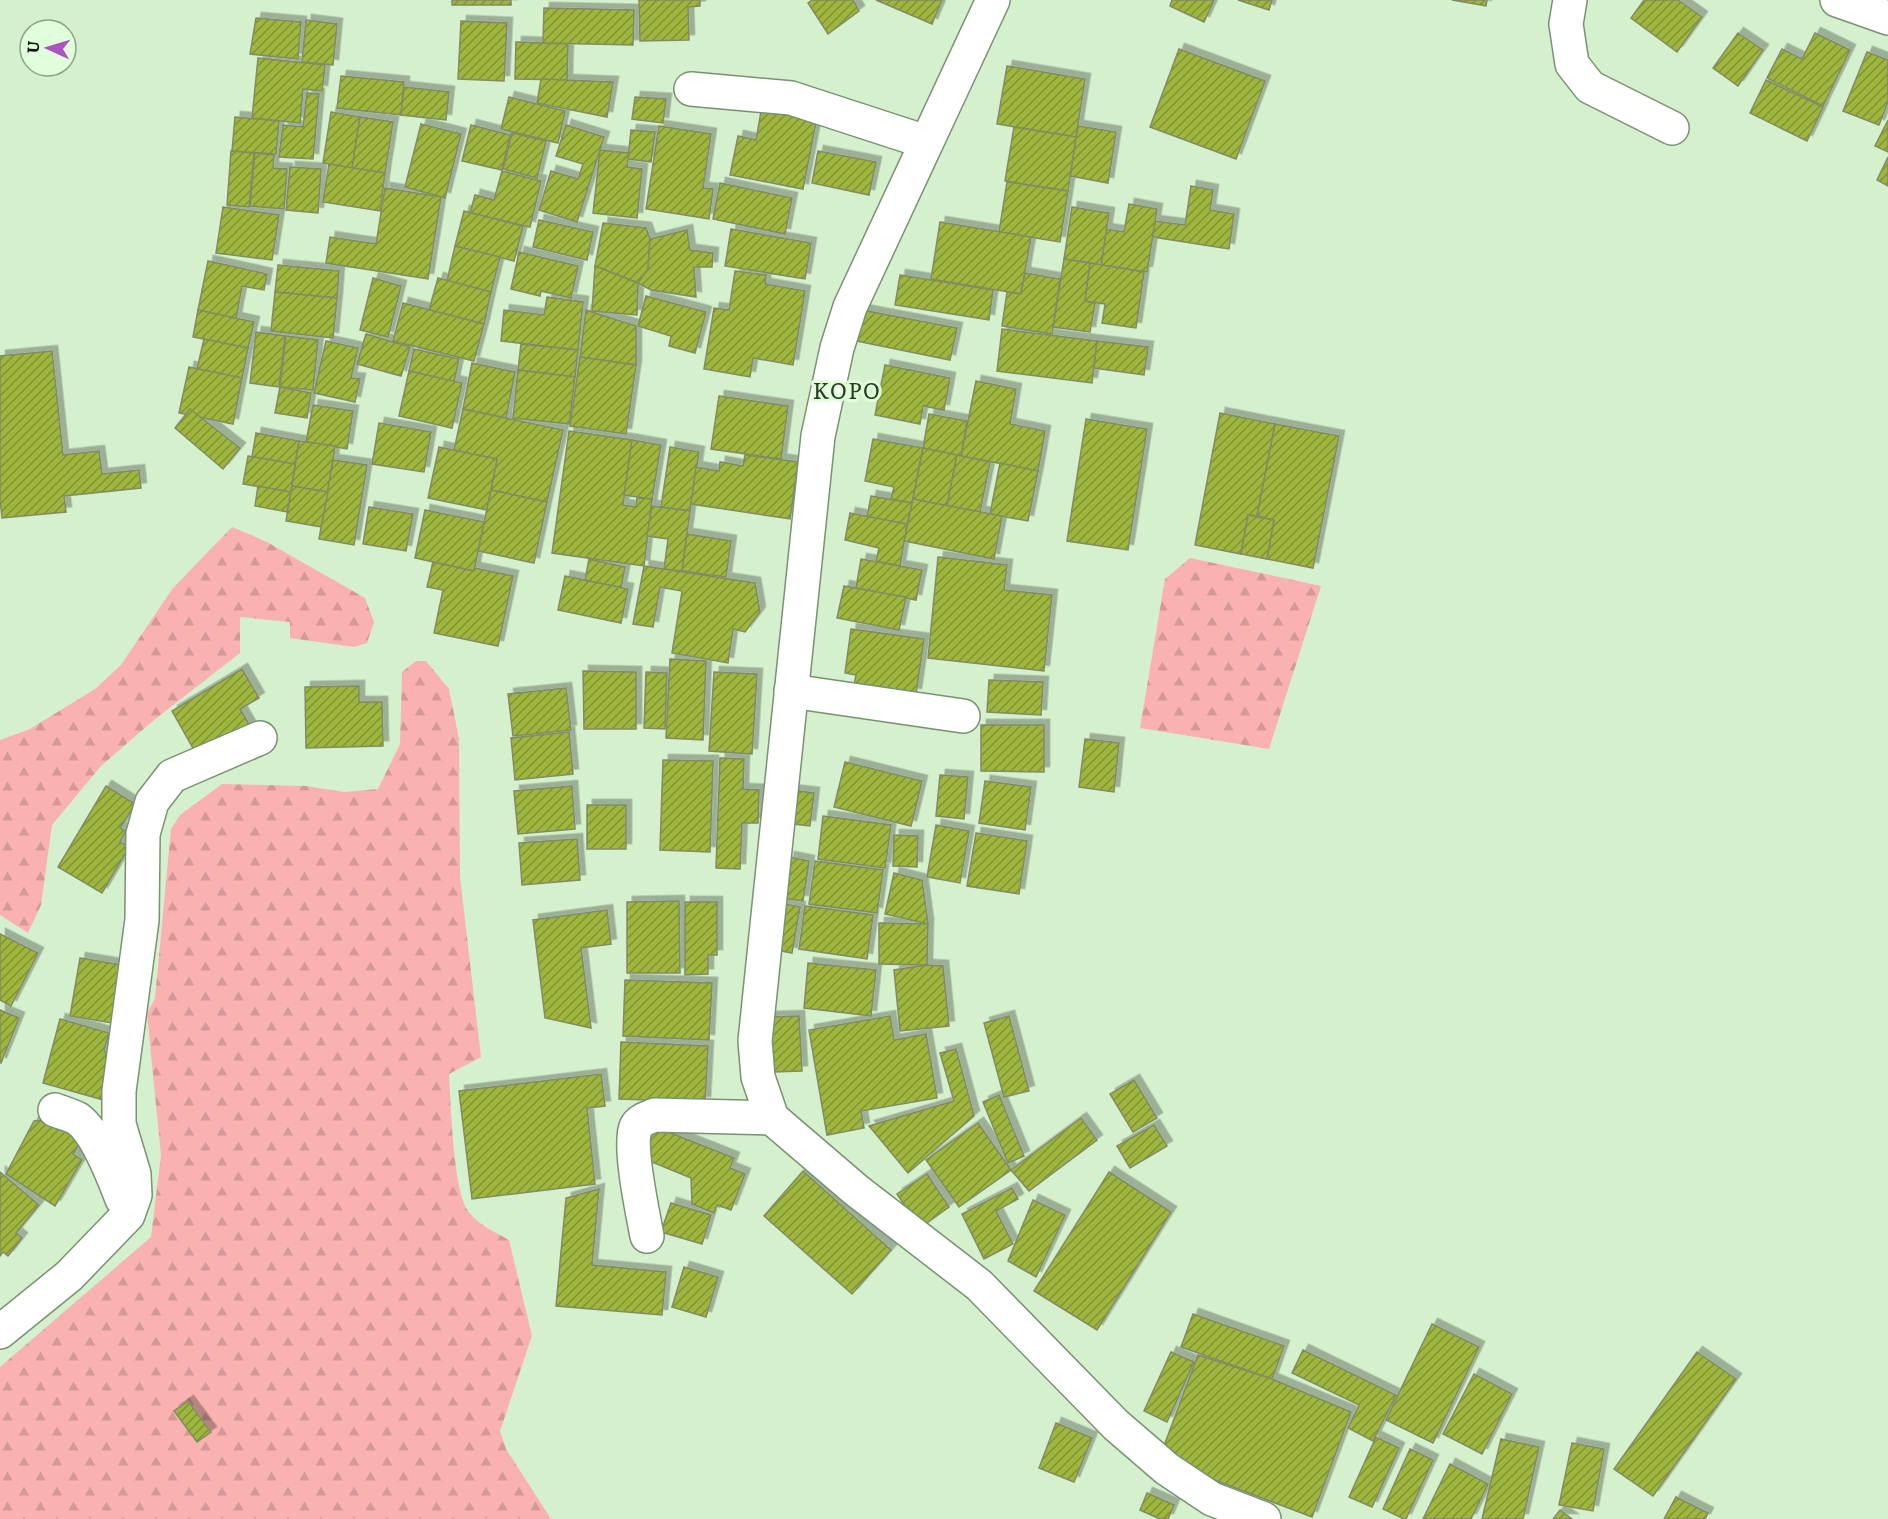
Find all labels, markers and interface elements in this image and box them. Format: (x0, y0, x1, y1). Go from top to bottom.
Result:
north arrow (18, 18, 78, 78)
text: U (20, 39, 44, 54)
district label: KOPO (813, 373, 881, 406)

